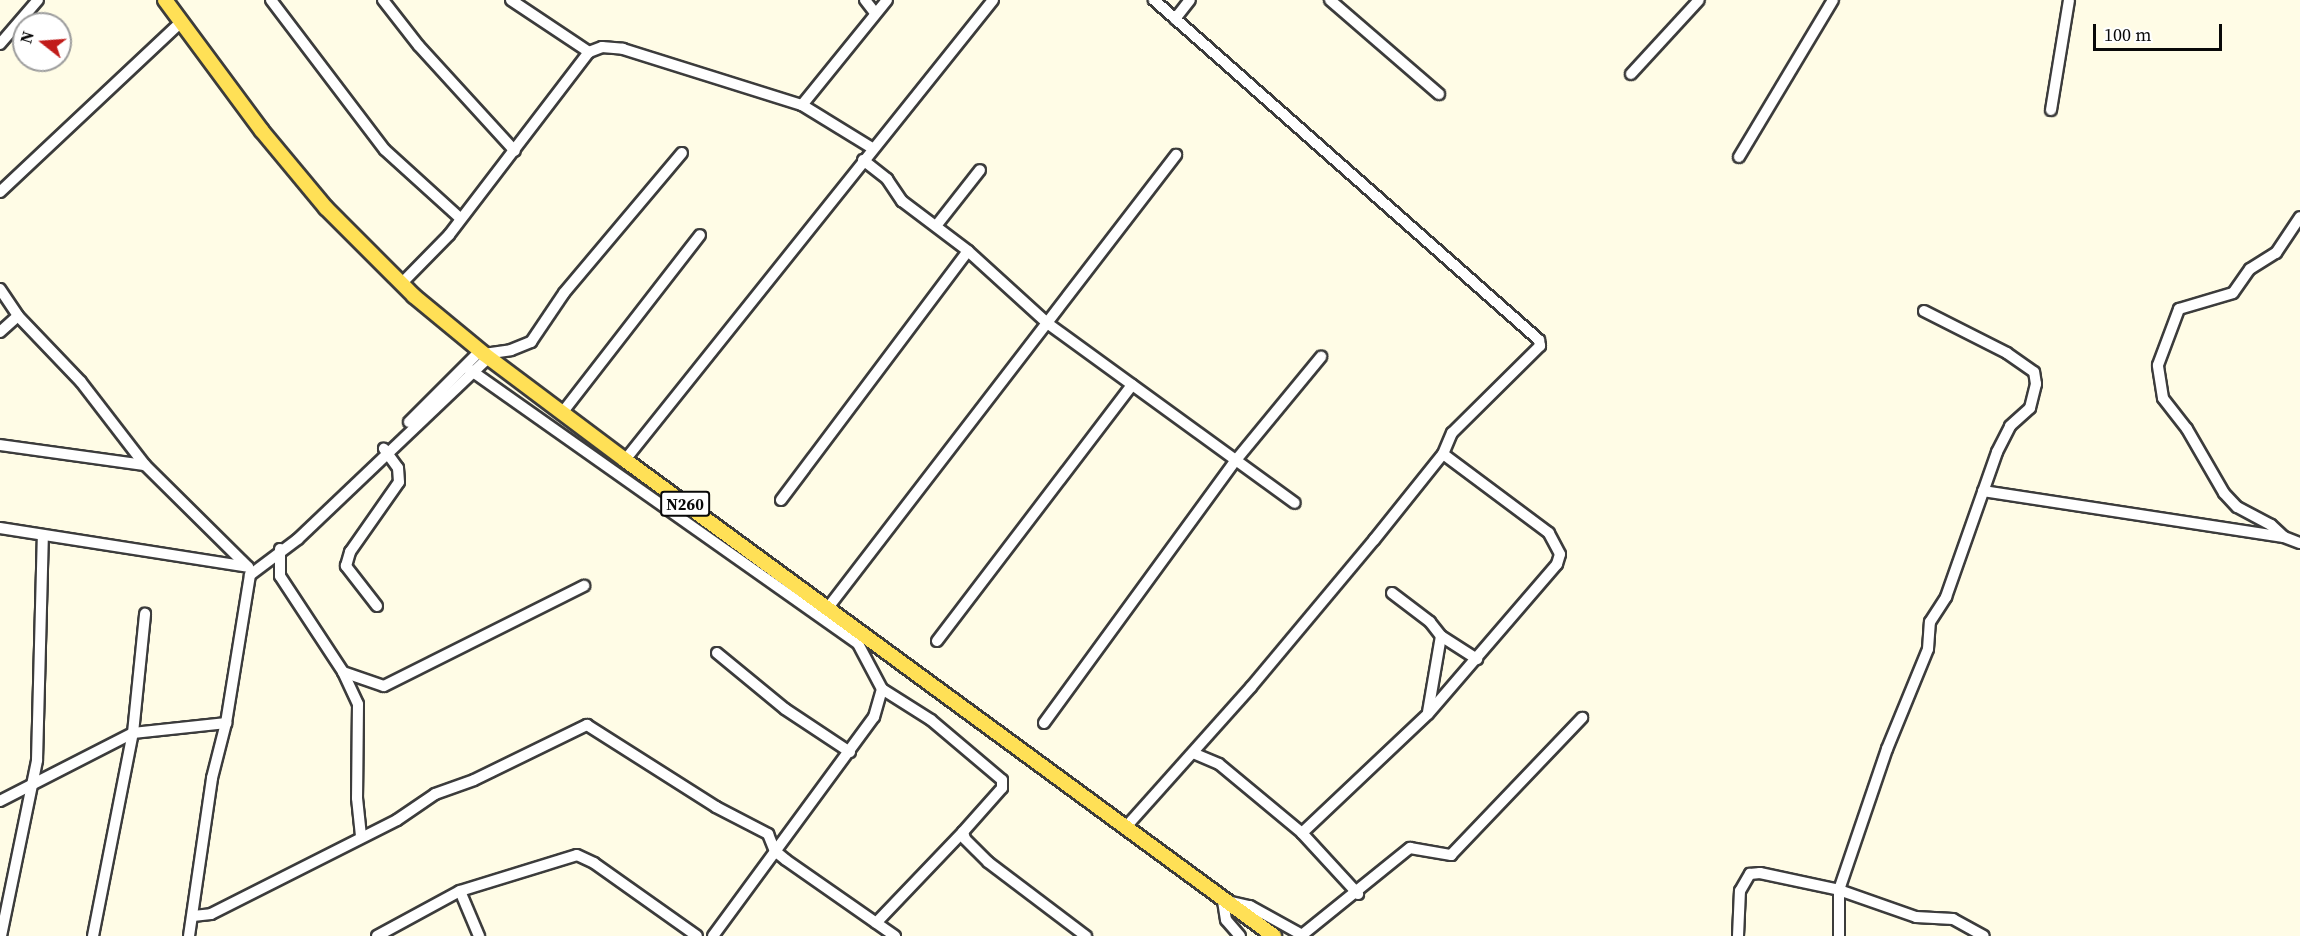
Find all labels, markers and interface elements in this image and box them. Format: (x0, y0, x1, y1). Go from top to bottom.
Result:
north arrow (12, 12, 72, 72)
scale bar (2096, 12, 2225, 50)
text: 100 m (2104, 22, 2151, 47)
text: N (14, 29, 39, 46)
road number: N260 (660, 491, 710, 517)

